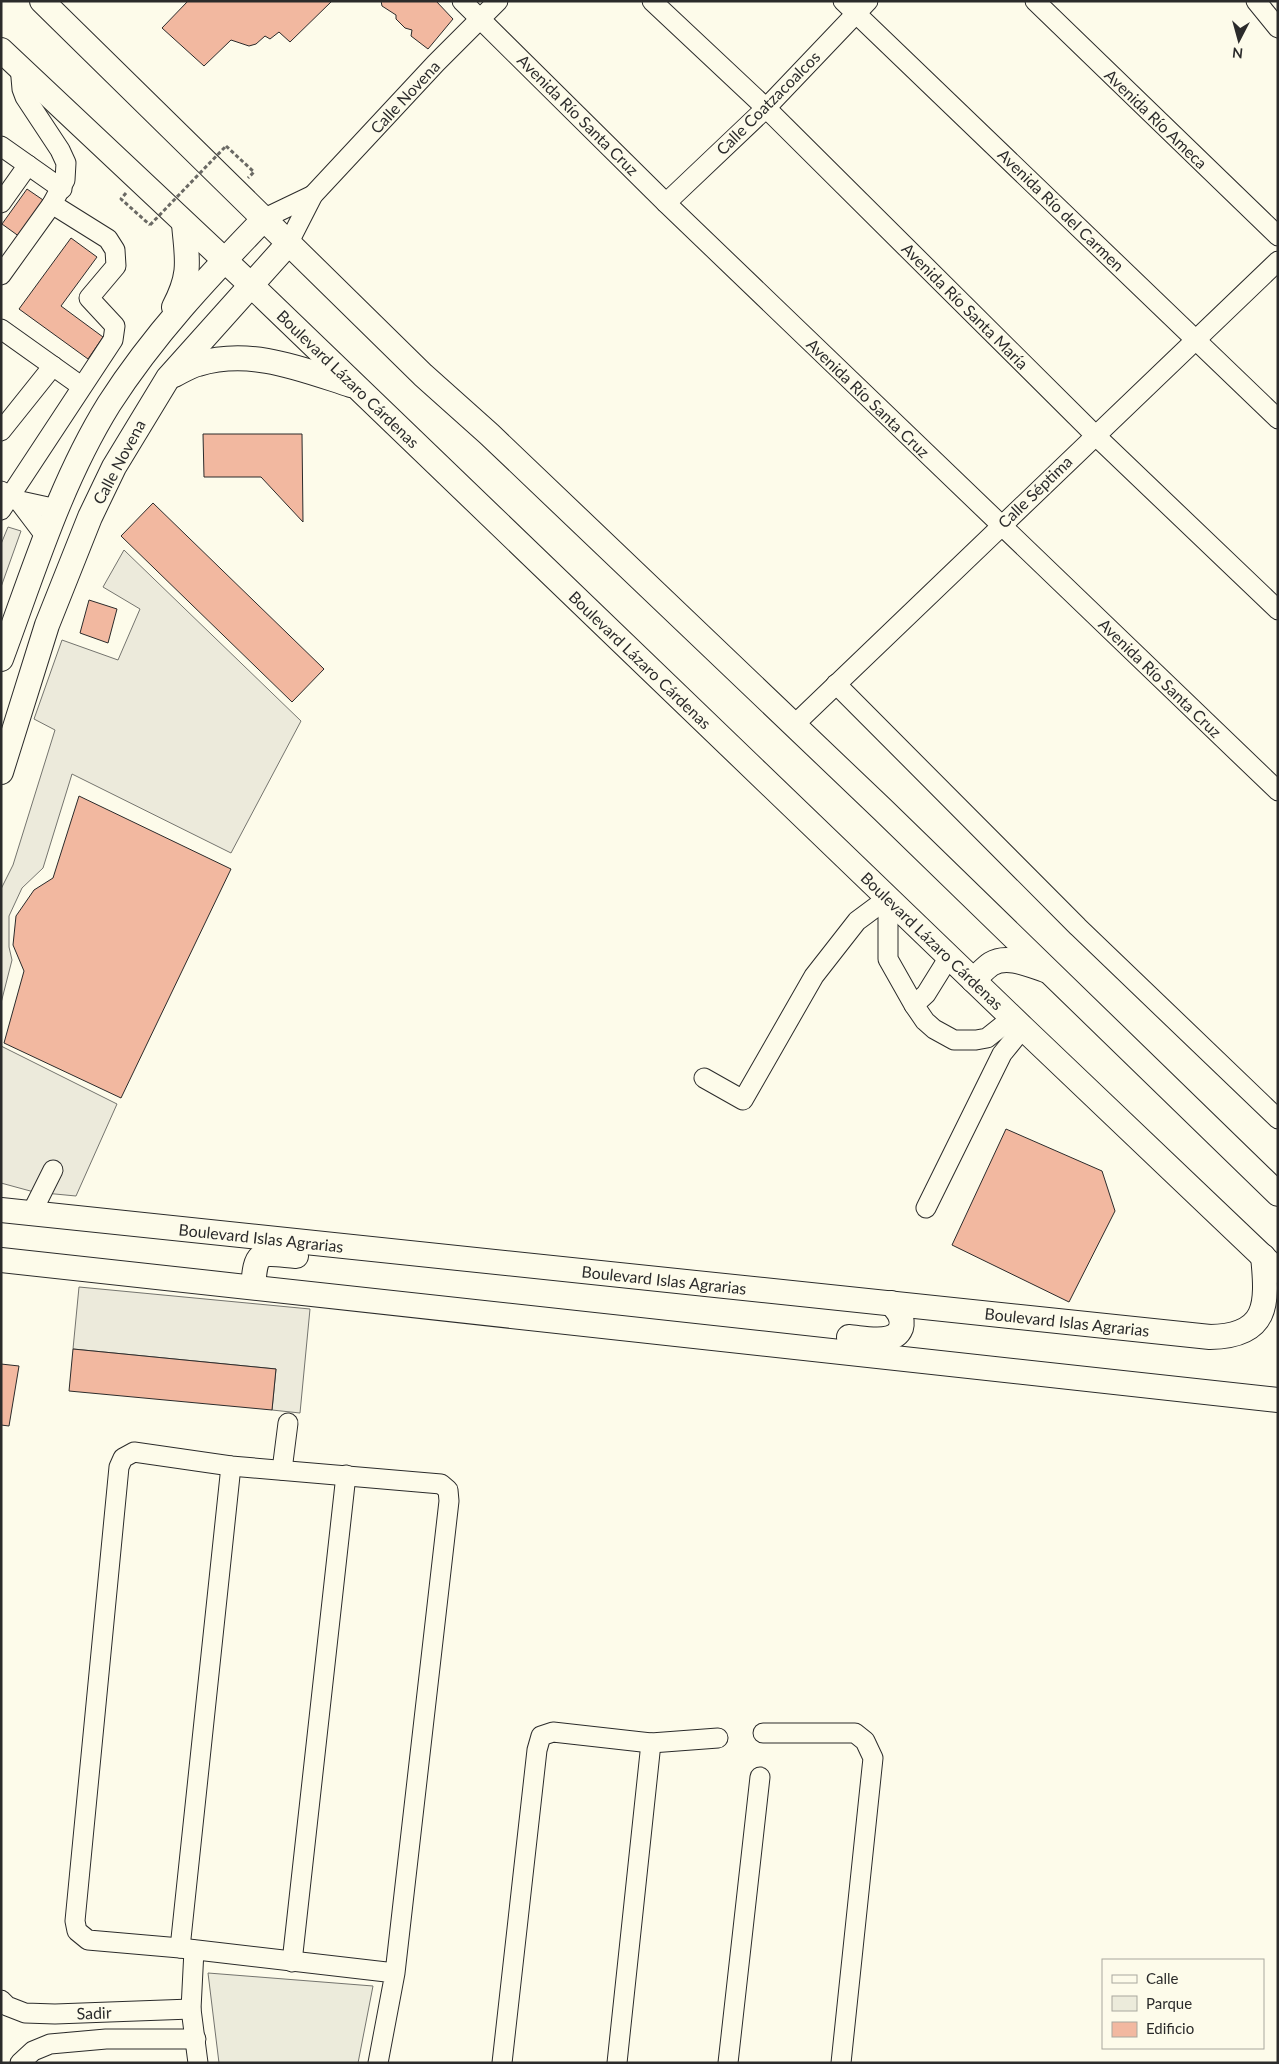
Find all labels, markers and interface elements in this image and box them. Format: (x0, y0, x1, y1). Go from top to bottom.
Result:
north arrow (1214, 15, 1264, 65)
text: N (1231, 44, 1244, 62)
street label: Calle Coatzacoalcos (712, 47, 824, 158)
street label: Avenida Río Santa Cruz (514, 50, 643, 179)
street label: Calle Novena (366, 56, 443, 137)
street label: Avenida Río Ameca (1101, 65, 1211, 172)
street label: Avenida Río del Carmen (994, 145, 1128, 275)
street label: Avenida Río Santa María (898, 239, 1032, 373)
street label: Boulevard Lázaro Cárdenas (273, 306, 423, 452)
street label: Avenida Río Santa Cruz (803, 334, 934, 461)
street label: Calle Novena (88, 416, 149, 507)
street label: Calle Séptima (994, 452, 1076, 532)
street label: Boulevard Lázaro Cárdenas (565, 587, 715, 733)
street label: Avenida Río Santa Cruz (1095, 614, 1226, 741)
street label: Boulevard Lázaro Cárdenas (857, 868, 1007, 1014)
street label: Boulevard Islas Agrarias (178, 1219, 344, 1256)
street label: Boulevard Islas Agrarias (581, 1261, 747, 1298)
street label: Boulevard Islas Agrarias (984, 1303, 1150, 1340)
legend (1102, 1959, 1264, 2049)
text: Calle (1146, 1969, 1179, 1987)
text: Parque (1146, 1994, 1192, 2012)
street label: Sadir (76, 2002, 112, 2023)
text: Edificio (1146, 2019, 1194, 2037)

